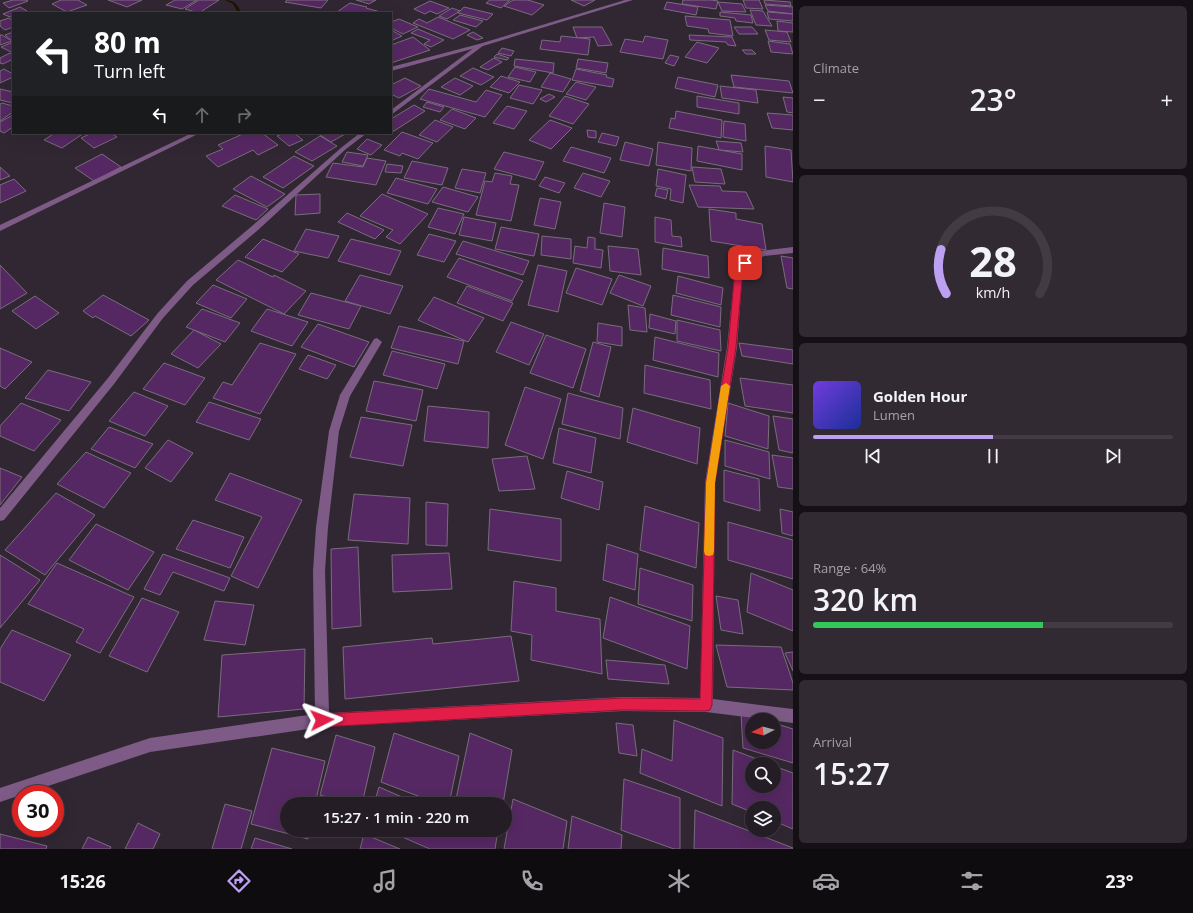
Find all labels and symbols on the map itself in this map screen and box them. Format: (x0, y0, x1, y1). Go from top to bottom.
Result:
pin (728, 246, 762, 280)
position arrow (301, 699, 343, 741)
north arrow (745, 713, 781, 749)
speed limit sign: 30 (12, 785, 64, 837)

